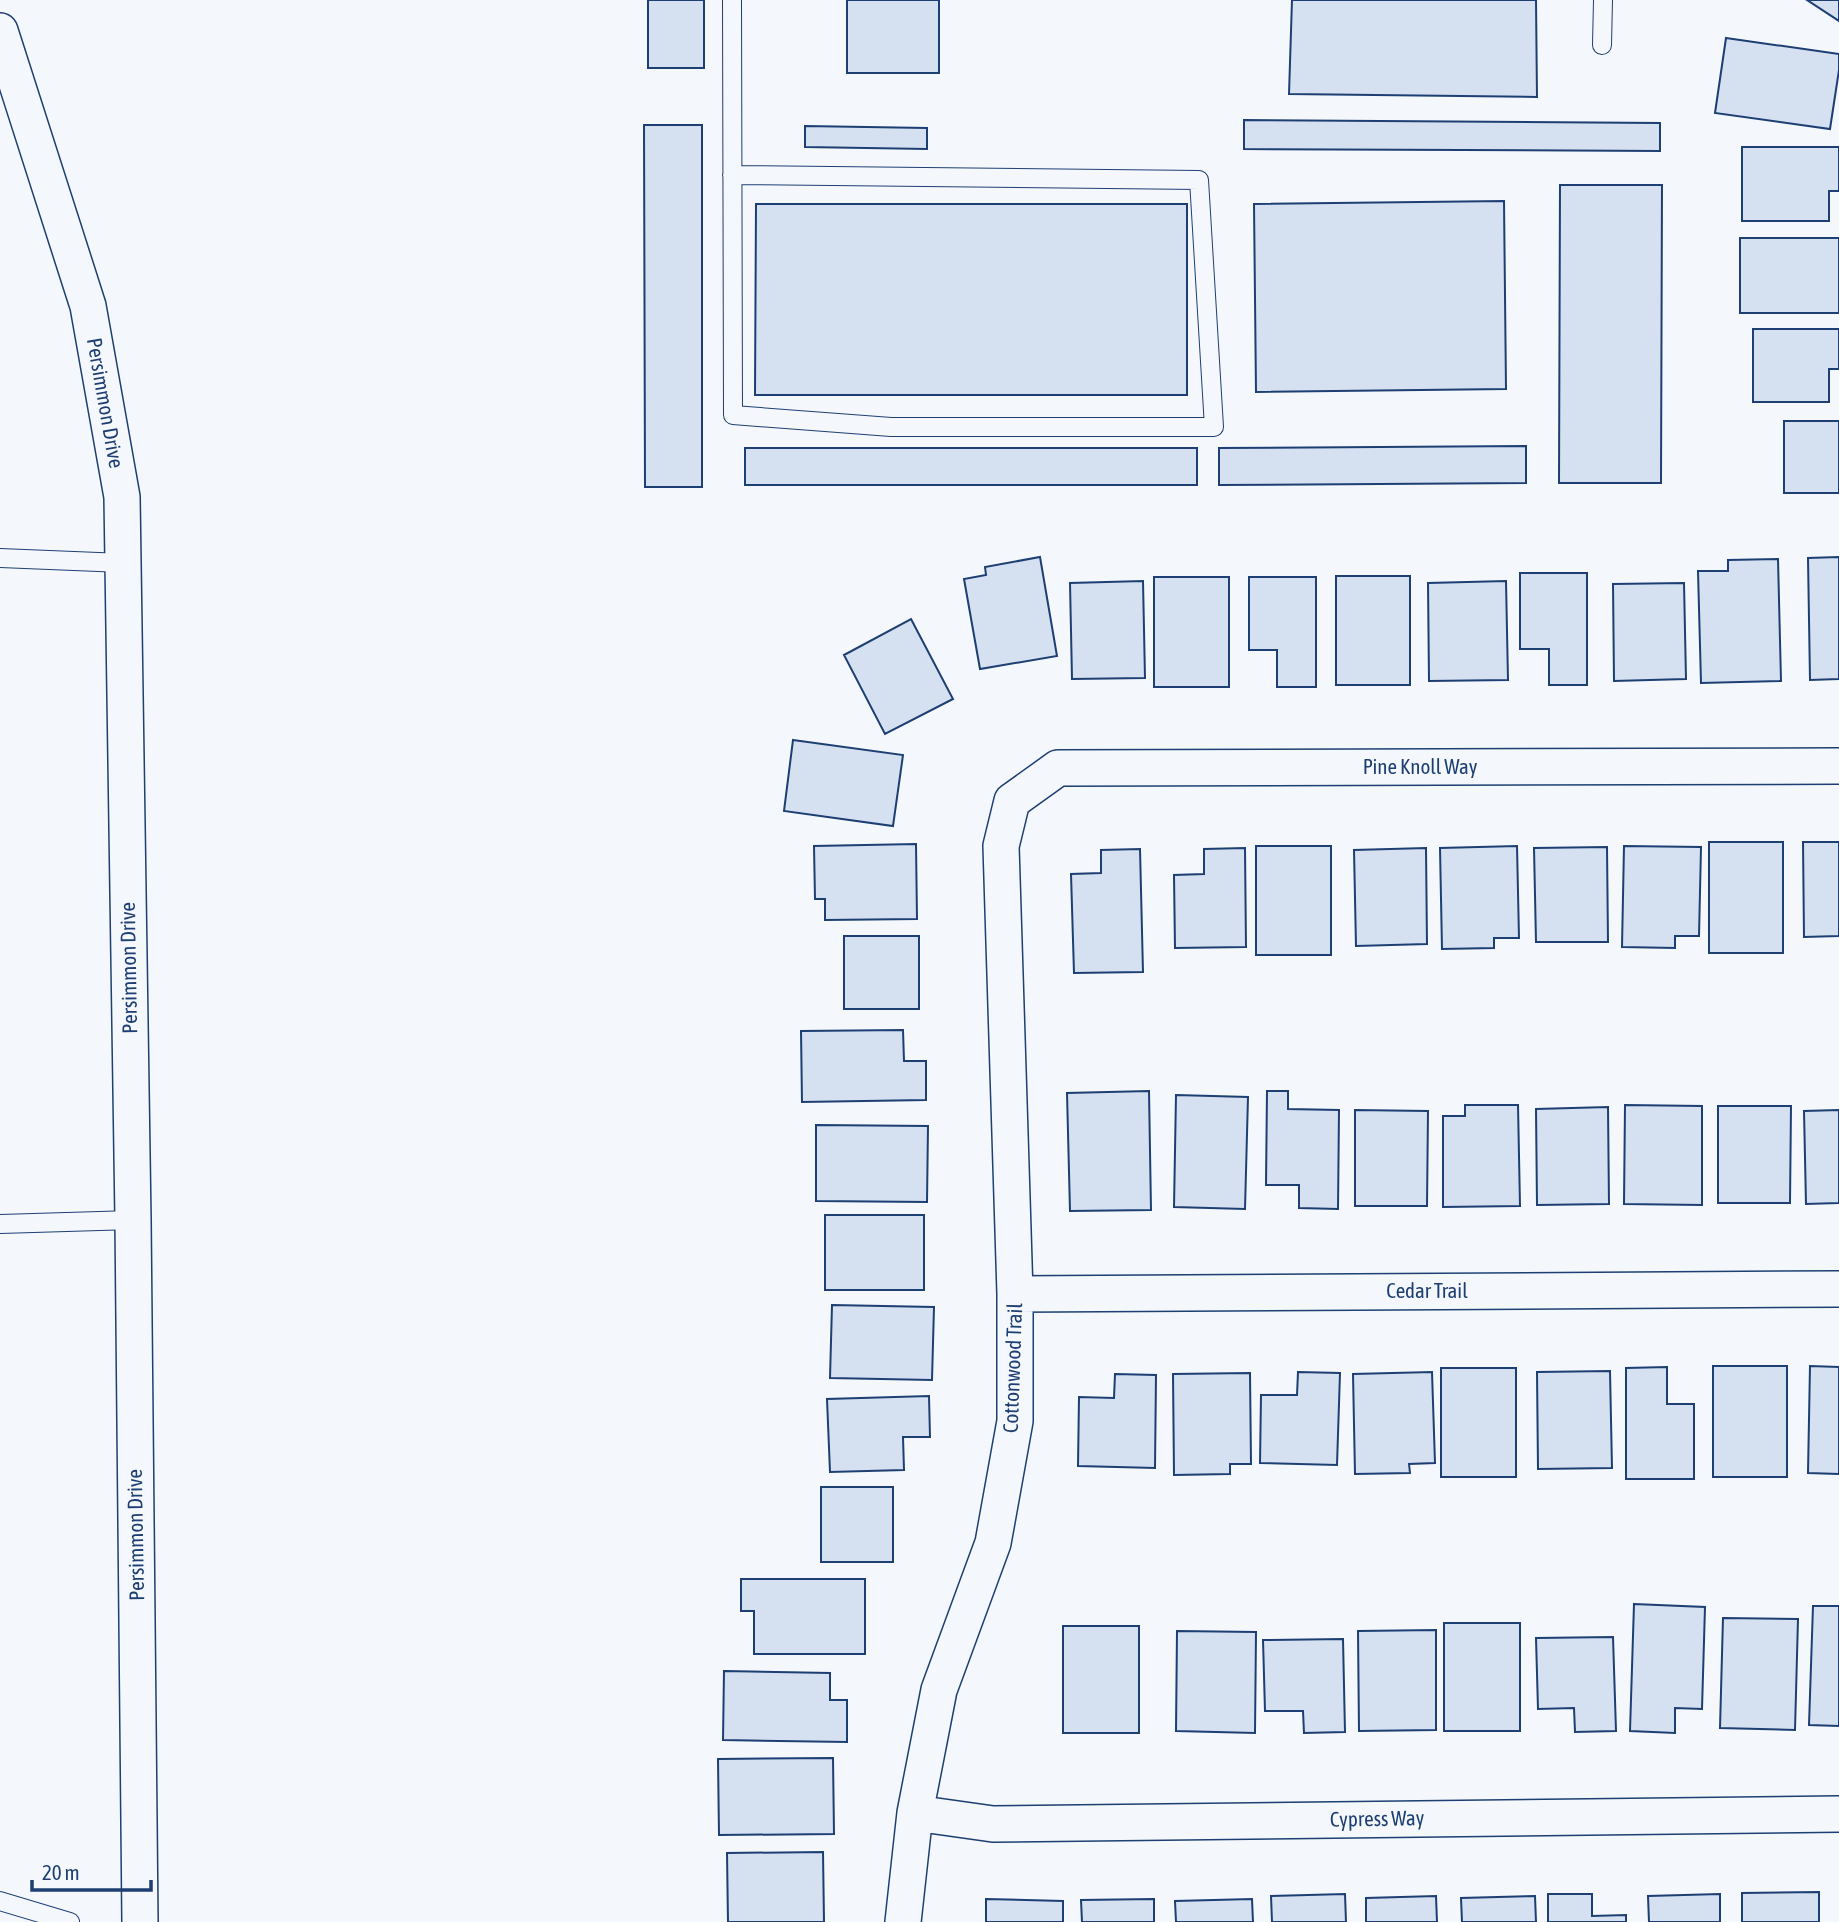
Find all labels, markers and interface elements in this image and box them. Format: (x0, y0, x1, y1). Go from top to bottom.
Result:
street label: Persimmon Drive (83, 336, 129, 470)
street label: Pine Knoll Way (1363, 754, 1478, 778)
street label: Persimmon Drive (115, 902, 141, 1034)
street label: Cedar Trail (1386, 1278, 1468, 1302)
street label: Cottonwood Trail (998, 1302, 1026, 1433)
street label: Persimmon Drive (122, 1469, 148, 1601)
street label: Cypress Way (1330, 1805, 1425, 1831)
scale bar (32, 1848, 150, 1892)
text: 20 m (42, 1860, 80, 1884)

